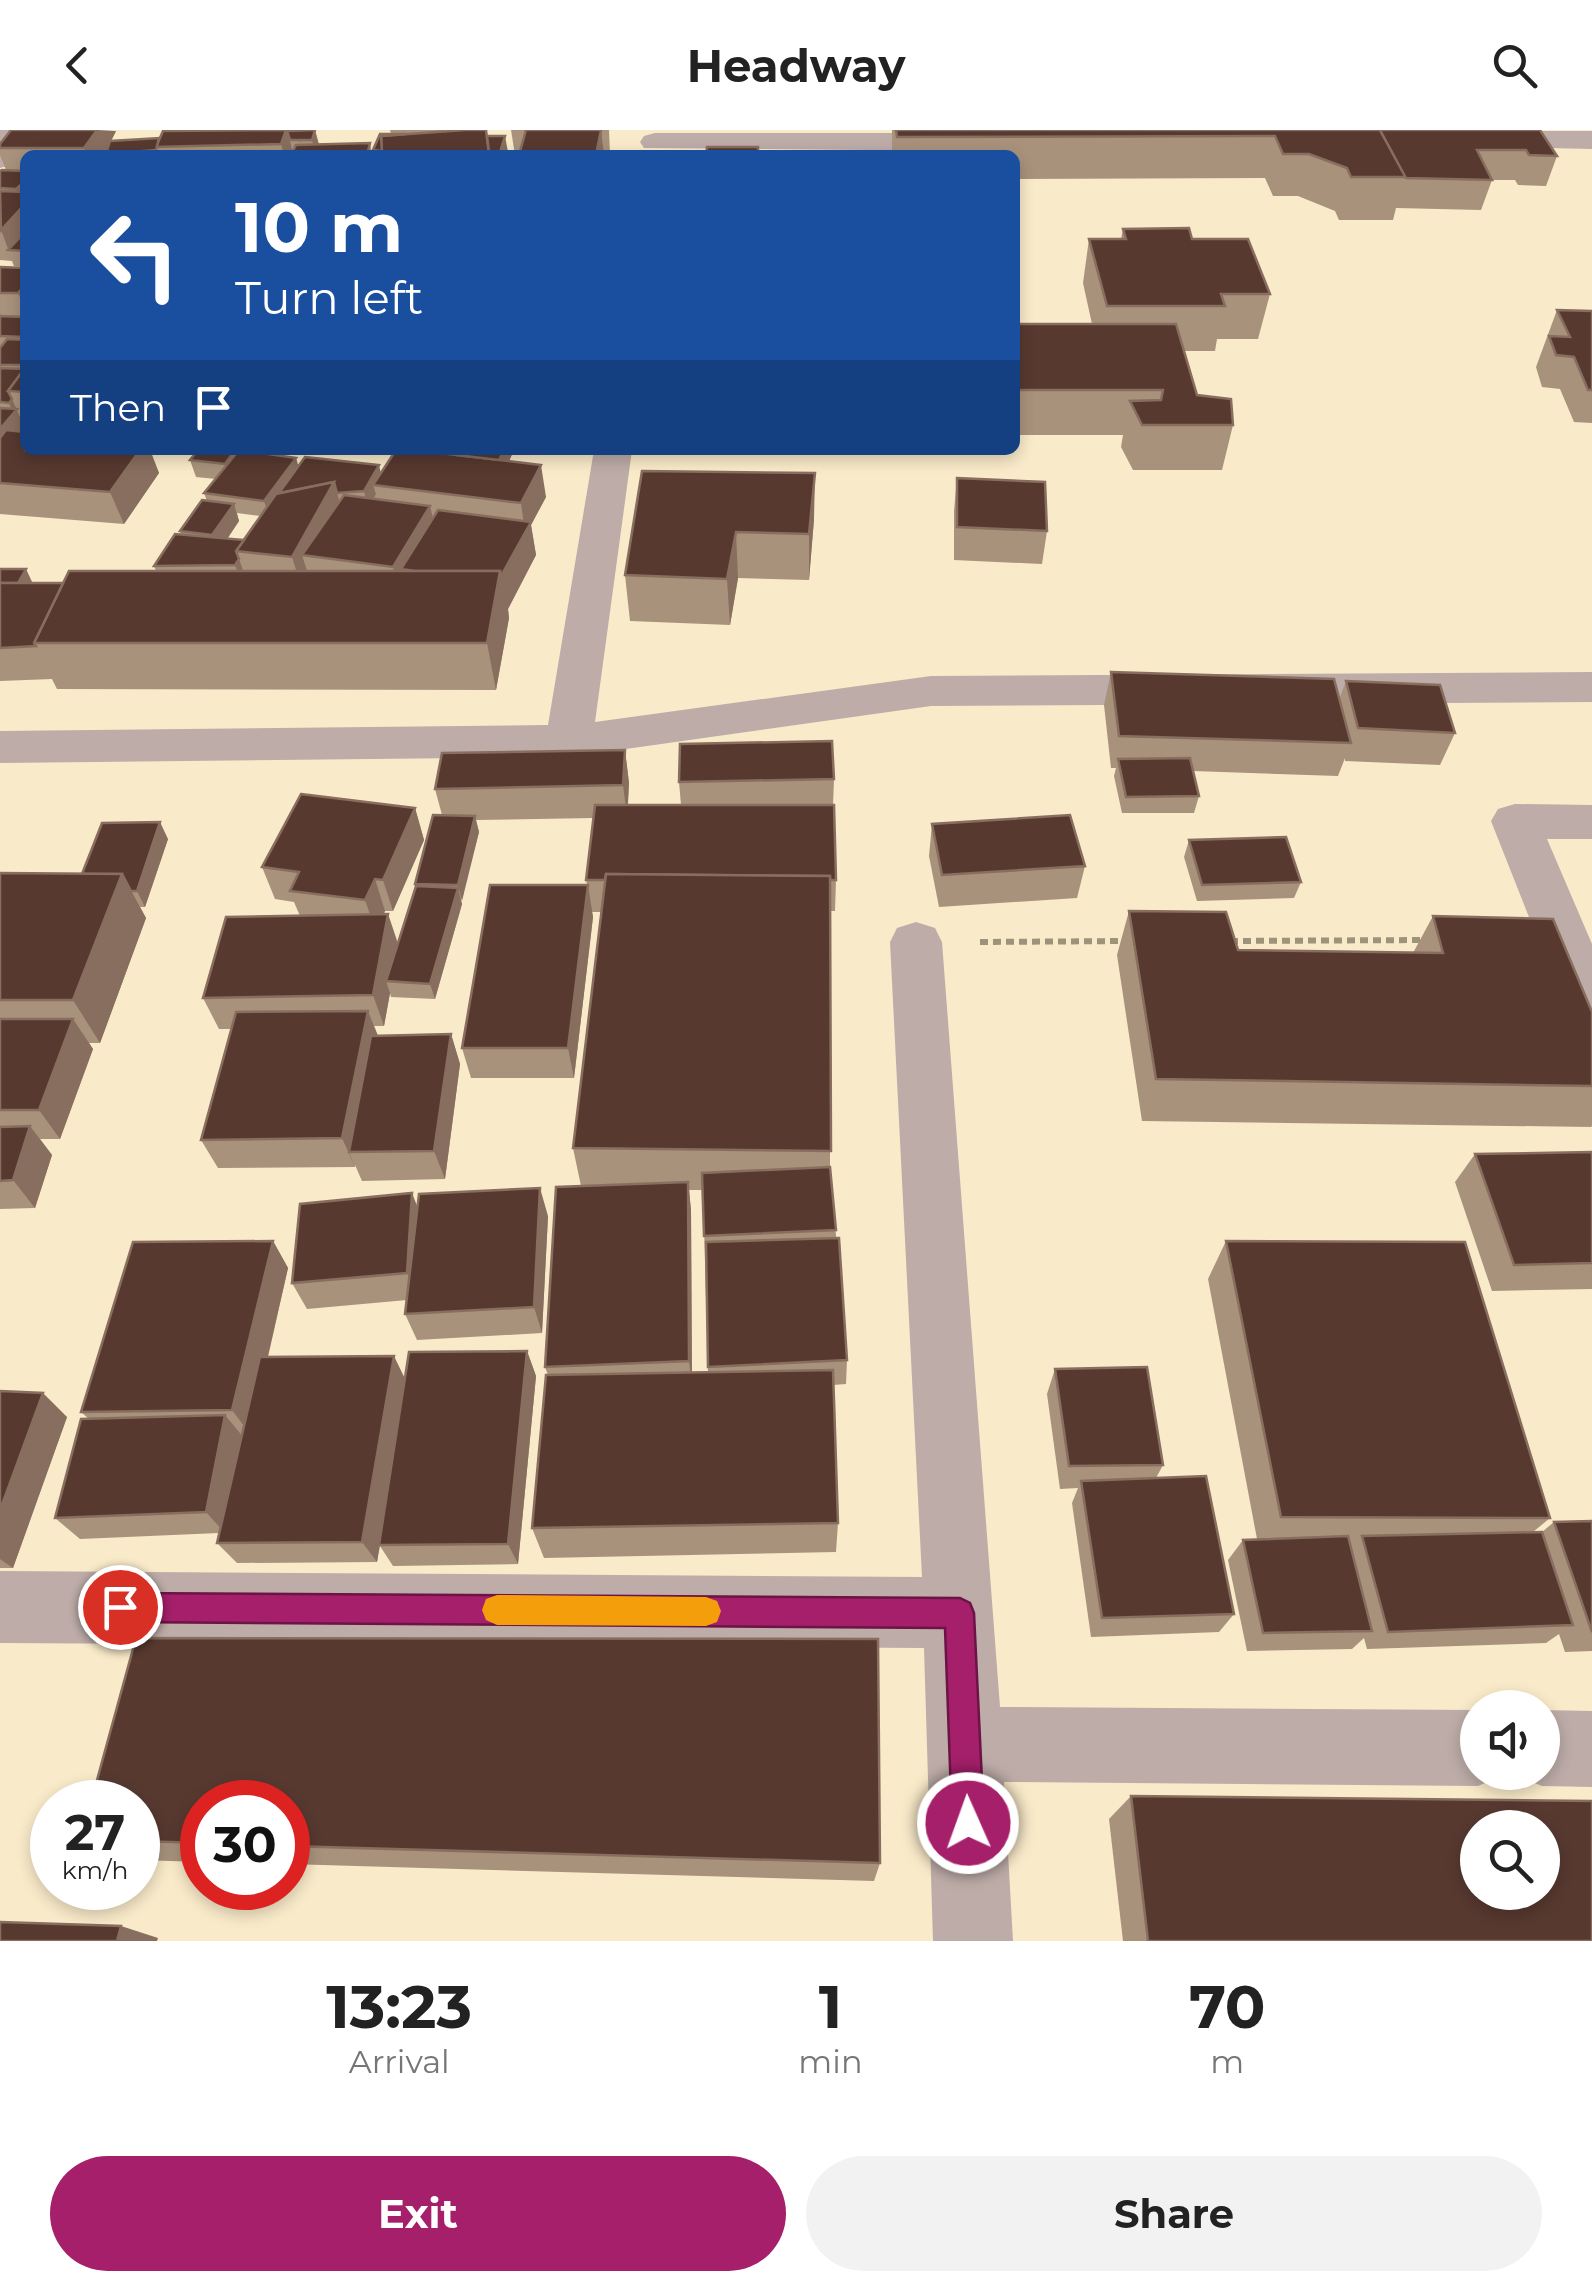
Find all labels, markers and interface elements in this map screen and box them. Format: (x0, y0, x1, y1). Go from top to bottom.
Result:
icon: back (50, 38, 105, 93)
text: Headway (687, 38, 905, 93)
icon: search (1487, 38, 1542, 93)
text: 10 m (235, 184, 403, 270)
icon: left (70, 190, 200, 320)
text: Turn left (235, 270, 423, 325)
icon: arrive (186, 380, 241, 435)
text: Then (70, 384, 166, 431)
pin (78, 1565, 163, 1650)
icon: arrive (93, 1580, 148, 1635)
map controls (1460, 1690, 1560, 1910)
button: sound (1460, 1690, 1560, 1790)
position arrow (916, 1771, 1020, 1875)
speed limit sign: 30 (180, 1780, 310, 1910)
text: 27 (65, 1802, 125, 1863)
button: search (1460, 1810, 1560, 1910)
text: km/h (62, 1855, 128, 1885)
text: 13:23 (326, 1970, 472, 2043)
text: 1 (819, 1970, 842, 2043)
text: 70 (1189, 1970, 1266, 2043)
text: Arrival (349, 2042, 450, 2081)
text: min (798, 2042, 863, 2081)
text: m (1210, 2042, 1244, 2081)
button: Exit (50, 2156, 786, 2271)
button: Share (806, 2156, 1542, 2271)

